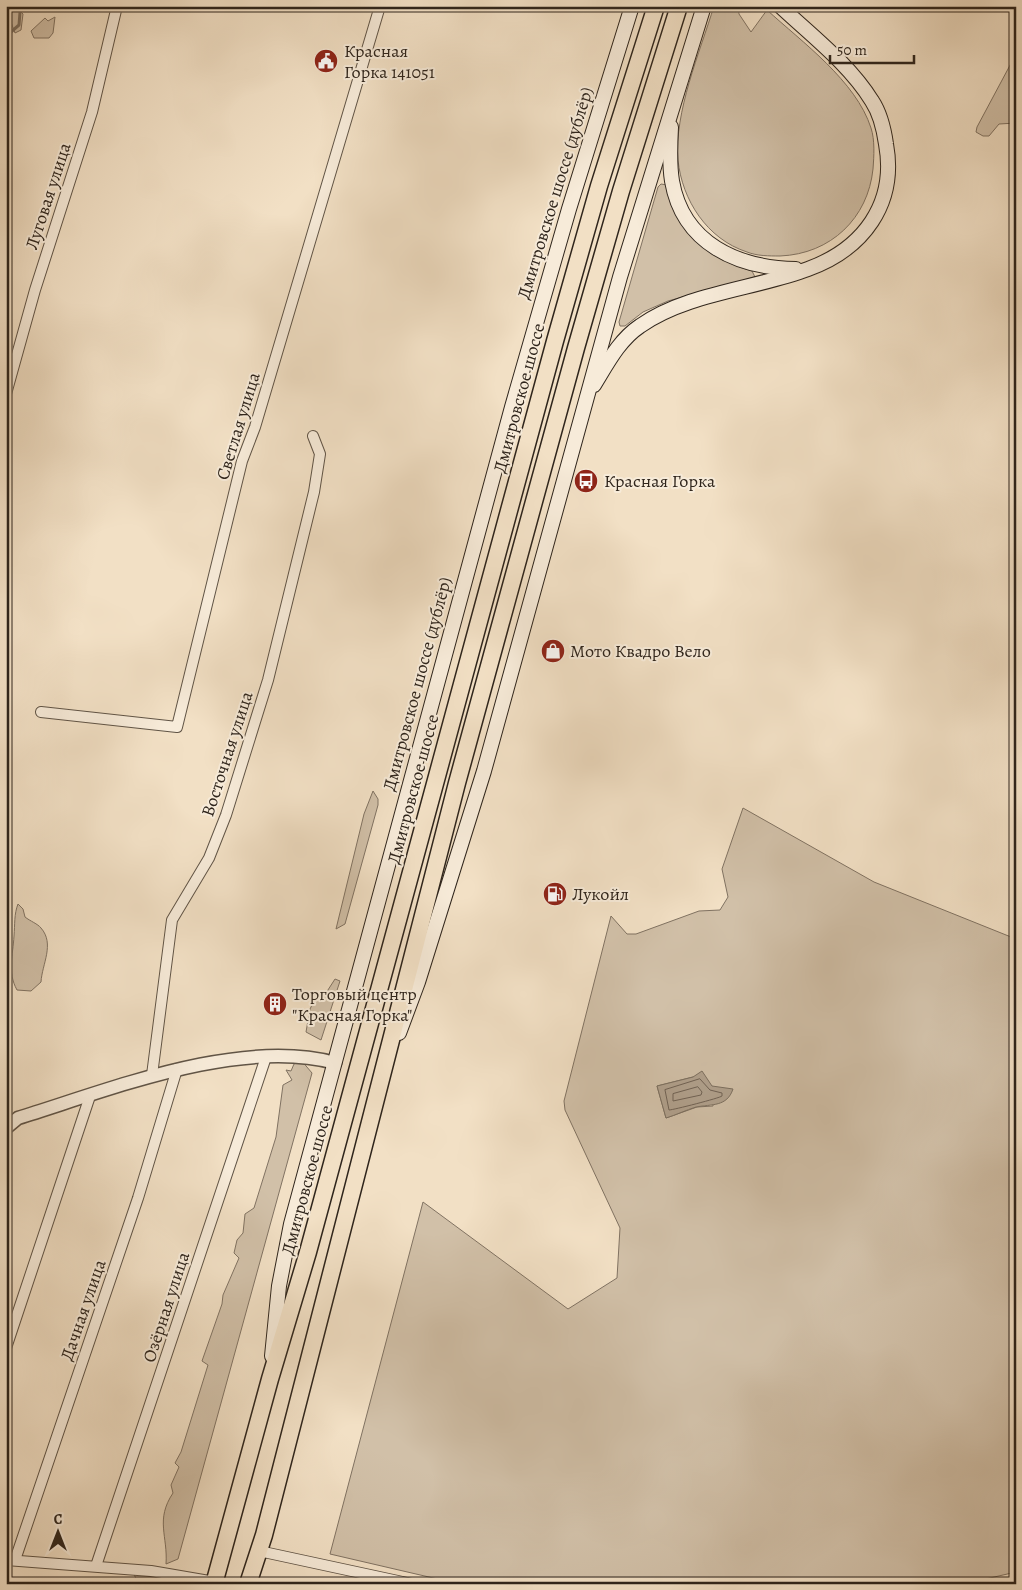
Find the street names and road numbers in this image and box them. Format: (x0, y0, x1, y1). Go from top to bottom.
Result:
street label: Дмитровское шоссе (дублёр) (511, 84, 599, 302)
street label: Луговая улица (19, 139, 77, 252)
street label: Дмитровское шоссе (487, 321, 551, 475)
street label: Светлая улица (210, 369, 266, 483)
street label: Дмитровское шоссе (дублёр) (378, 575, 456, 793)
street label: Восточная улица (195, 688, 259, 820)
street label: Дмитровское шоссе (383, 712, 443, 866)
street label: Дмитровское шоссе (275, 1103, 339, 1257)
street label: Озёрная улица (137, 1248, 195, 1365)
street label: Дачная улица (54, 1256, 112, 1364)

